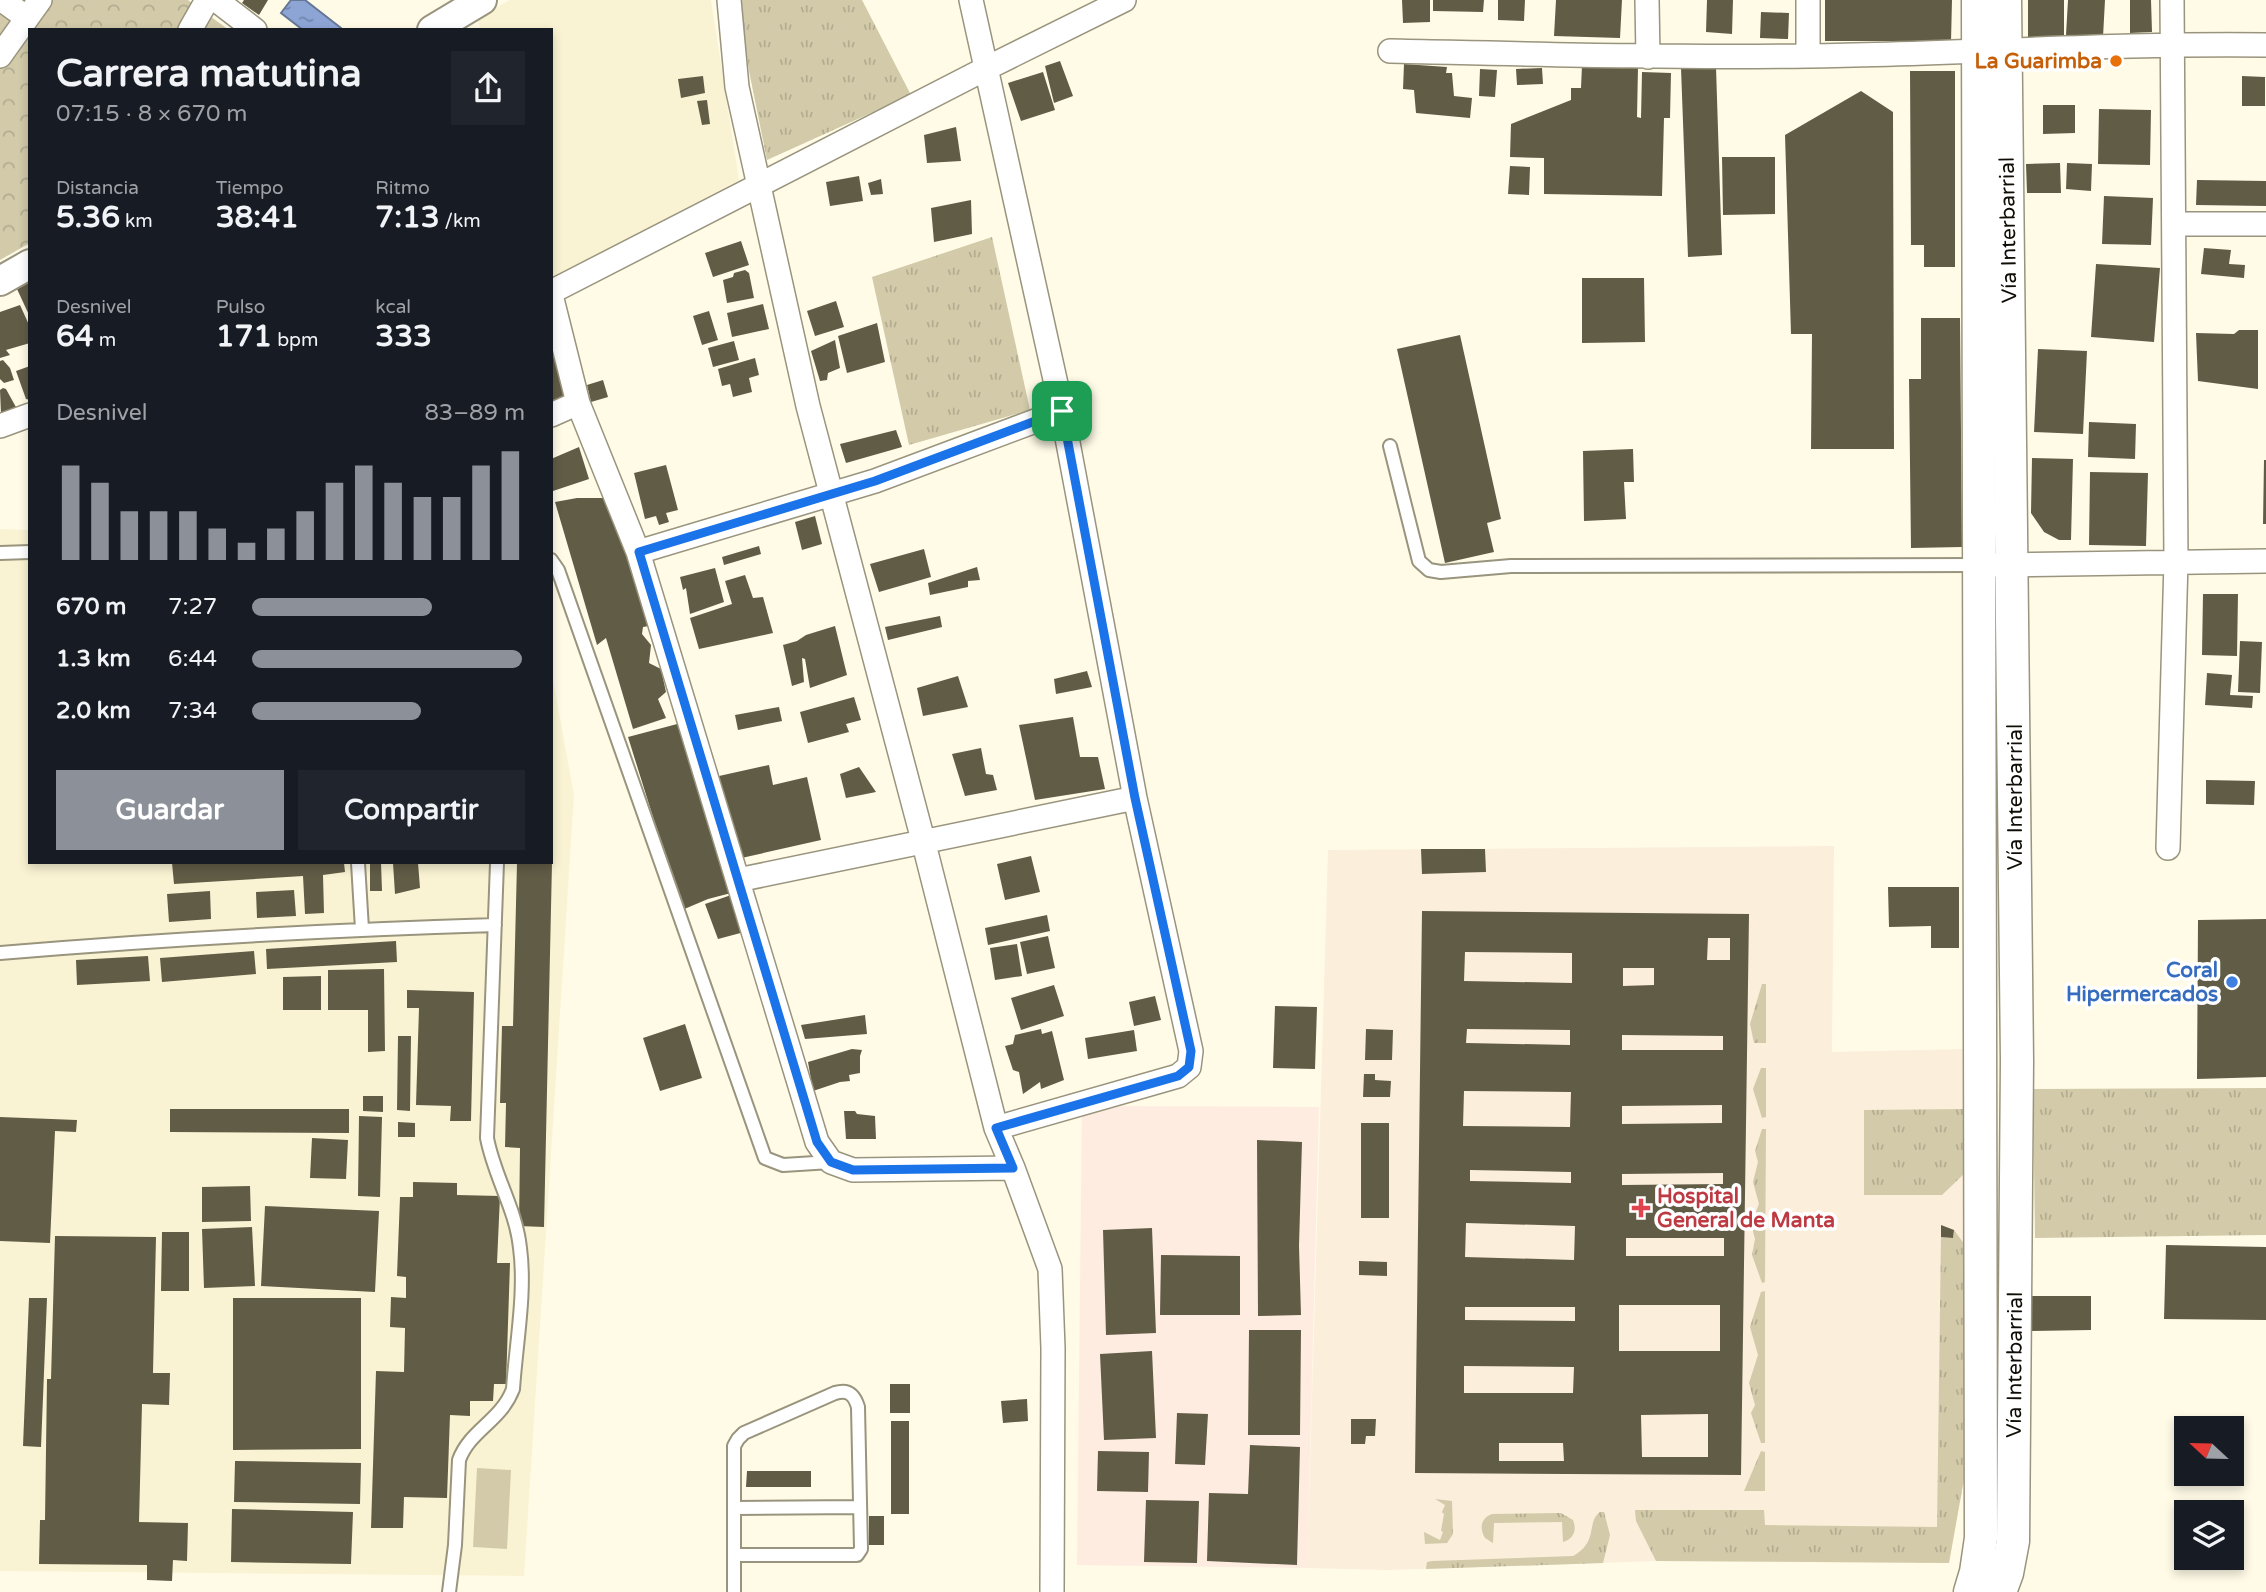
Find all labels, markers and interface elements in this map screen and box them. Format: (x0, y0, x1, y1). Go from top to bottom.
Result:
place label: La Guarimba (1975, 49, 2102, 74)
text: Carrera matutina (56, 51, 362, 97)
button: share (451, 51, 525, 125)
marker: La Guarimba (2108, 53, 2124, 69)
text: 07:15 · 8 × 670 m (56, 100, 247, 128)
street label: Vía Interbarrial (1995, 157, 2022, 303)
text: Distancia (56, 177, 139, 199)
text: Tiempo (216, 177, 284, 199)
text: Ritmo (375, 177, 430, 199)
text: 5.36 (56, 199, 120, 236)
text: 38:41 (216, 199, 299, 236)
text: 7:13 (375, 199, 440, 236)
text: km (120, 210, 153, 232)
text: /km (440, 210, 481, 232)
text: Desnivel (56, 296, 132, 318)
text: Pulso (216, 296, 265, 318)
text: kcal (375, 296, 411, 318)
text: 64 (56, 318, 94, 355)
text: 171 (216, 318, 272, 355)
text: 333 (375, 318, 432, 355)
text: m (94, 329, 116, 351)
text: bpm (272, 329, 319, 351)
pin (1032, 381, 1092, 441)
icon: arrive (1043, 392, 1081, 430)
text: Desnivel (56, 399, 147, 427)
text: 83–89 m (424, 399, 525, 427)
text: 670 m (56, 593, 126, 621)
text: 7:27 (168, 593, 217, 621)
text: 1.3 km (56, 645, 131, 673)
text: 6:44 (168, 645, 217, 673)
text: 2.0 km (56, 697, 131, 725)
text: 7:34 (168, 697, 217, 725)
street label: Vía Interbarrial (2003, 724, 2028, 870)
button: Guardar (56, 770, 284, 850)
button: Compartir (298, 770, 525, 850)
place label: Coral Hipermercados (2066, 958, 2218, 1007)
marker: Coral Hipermercados (2224, 974, 2240, 990)
place label: Hospital General de Manta (1657, 1184, 1835, 1233)
marker: Hospital General de Manta (1631, 1198, 1651, 1218)
street label: Vía Interbarrial (2002, 1291, 2028, 1438)
north arrow (2174, 1416, 2244, 1486)
map controls (2174, 1416, 2244, 1570)
button: layers (2174, 1500, 2244, 1570)

